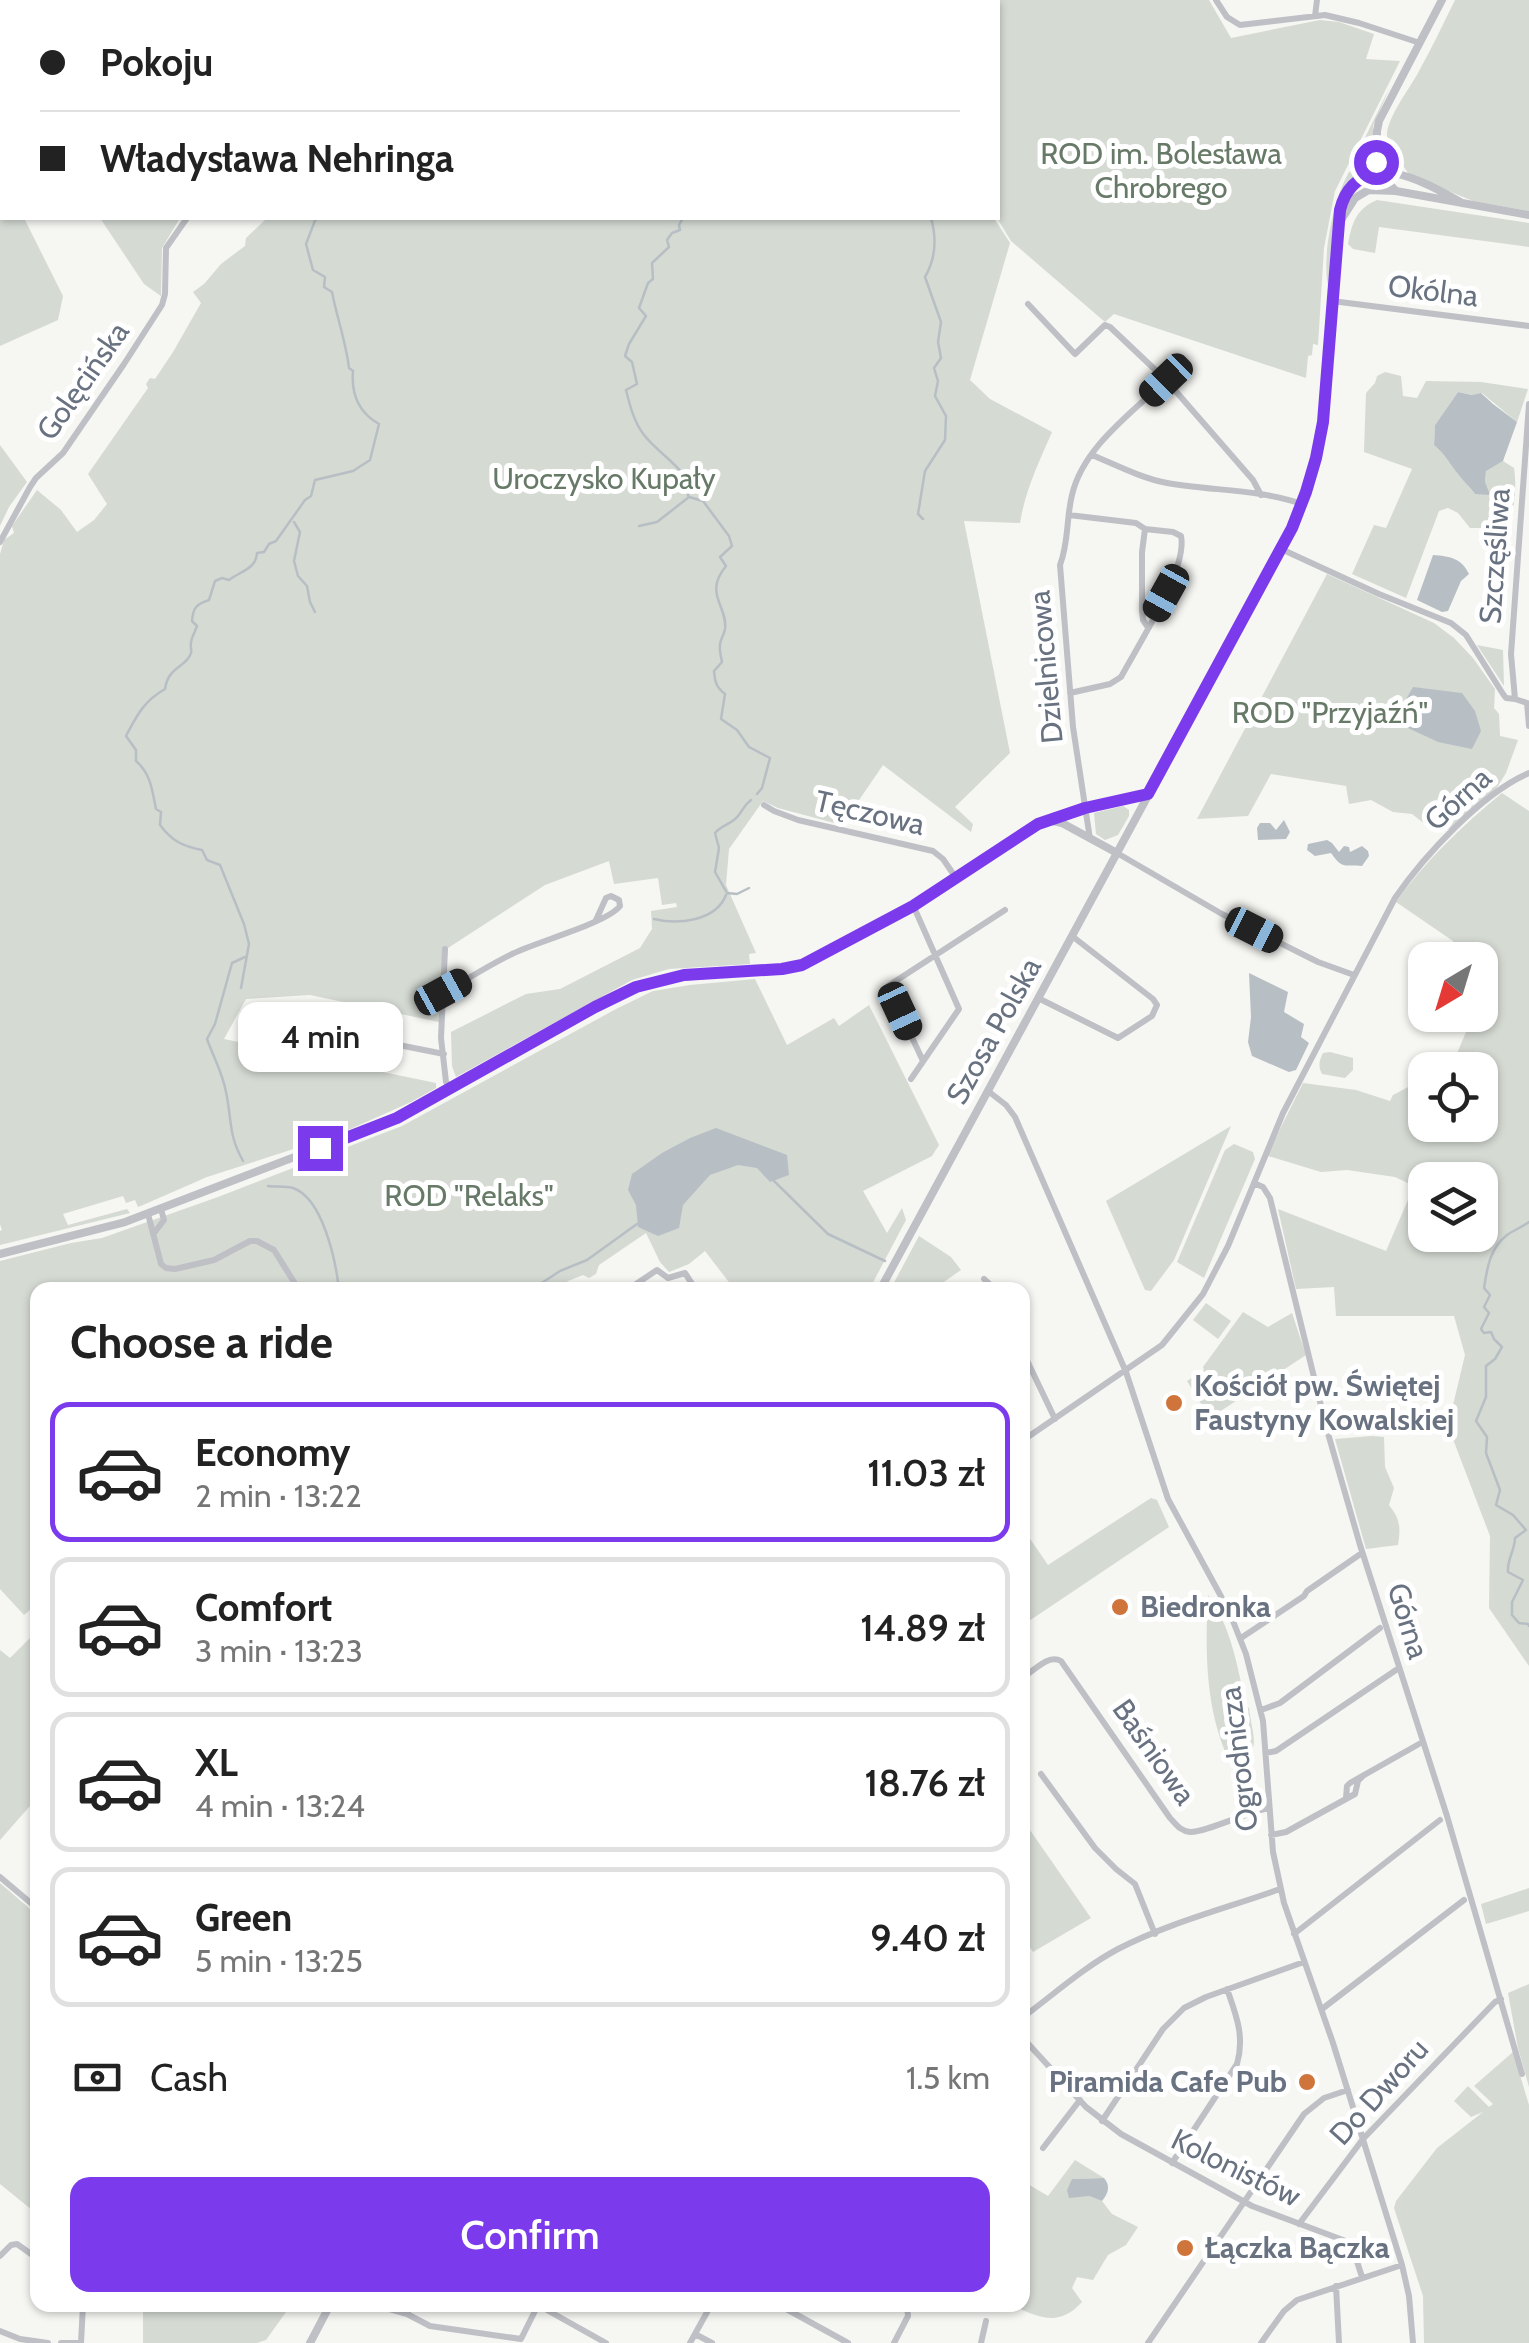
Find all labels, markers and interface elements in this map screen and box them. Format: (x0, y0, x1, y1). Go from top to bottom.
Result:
text: Pokoju (100, 39, 213, 86)
text: Władysława Nehringa (100, 135, 454, 182)
park label: ROD im. Bolesława Chrobrego (1040, 135, 1282, 206)
route start (1354, 140, 1399, 185)
street label: Okólna (1386, 267, 1481, 314)
street label: Golęcińska (28, 314, 137, 447)
car (1134, 348, 1198, 412)
park label: Uroczysko Kupały (492, 460, 716, 497)
street label: Szczęśliwa (1471, 486, 1518, 625)
car (1138, 559, 1194, 627)
street label: Dzielnicowa (1020, 588, 1071, 745)
park label: ROD "Przyjaźń" (1232, 694, 1428, 731)
street label: Górna (1417, 759, 1499, 838)
street label: Tęczowa (812, 782, 929, 843)
car (1220, 903, 1288, 957)
north arrow (1408, 942, 1498, 1032)
map controls (1408, 942, 1498, 1252)
street label: Szosa Polska (938, 951, 1049, 1110)
car (409, 964, 477, 1020)
car (874, 977, 926, 1045)
callout: 4 min (238, 1003, 402, 1073)
text: 4 min (281, 1017, 360, 1056)
button: locate (1408, 1052, 1498, 1142)
route end (298, 1126, 343, 1171)
button: layers (1408, 1162, 1498, 1252)
park label: ROD "Relaks" (384, 1177, 554, 1214)
text: Choose a ride (70, 1315, 333, 1369)
place label: Kościół pw. Świętej Faustyny Kowalskiej (1194, 1367, 1454, 1438)
marker: Kościół pw. Świętej Faustyny Kowalskiej (1163, 1392, 1185, 1414)
icon: car (75, 1427, 165, 1517)
text: Economy (195, 1429, 350, 1476)
text: 11.03 zł (867, 1449, 985, 1496)
text: 2 min · 13:22 (195, 1476, 362, 1515)
street label: Górna (1380, 1579, 1438, 1664)
icon: car (75, 1582, 165, 1672)
text: Comfort (195, 1584, 332, 1631)
place label: Biedronka (1140, 1588, 1271, 1625)
marker: Biedronka (1109, 1596, 1131, 1618)
text: 14.89 zł (860, 1604, 985, 1651)
text: 3 min · 13:23 (195, 1631, 363, 1670)
street label: Ogrodnicza (1211, 1684, 1266, 1833)
street label: Baśniowa (1105, 1692, 1204, 1812)
icon: car (75, 1737, 165, 1827)
text: XL (195, 1739, 238, 1786)
text: 18.76 zł (865, 1759, 985, 1806)
text: 4 min · 13:24 (195, 1786, 365, 1825)
icon: car (75, 1892, 165, 1982)
text: Green (195, 1894, 292, 1941)
text: 9.40 zł (870, 1914, 985, 1961)
text: 5 min · 13:25 (195, 1941, 363, 1980)
street label: Do Dworu (1321, 2031, 1436, 2152)
icon: cash (70, 2050, 125, 2105)
text: Cash (150, 2054, 228, 2101)
text: 1.5 km (906, 2058, 990, 2097)
place label: Piramida Cafe Pub (1049, 2063, 1287, 2100)
marker: Piramida Cafe Pub (1296, 2071, 1318, 2093)
street label: Kolonistów (1165, 2120, 1307, 2215)
button: Confirm (70, 2177, 990, 2292)
place label: Łączka Bączka (1205, 2229, 1390, 2266)
marker: Łączka Bączka (1174, 2237, 1196, 2259)

